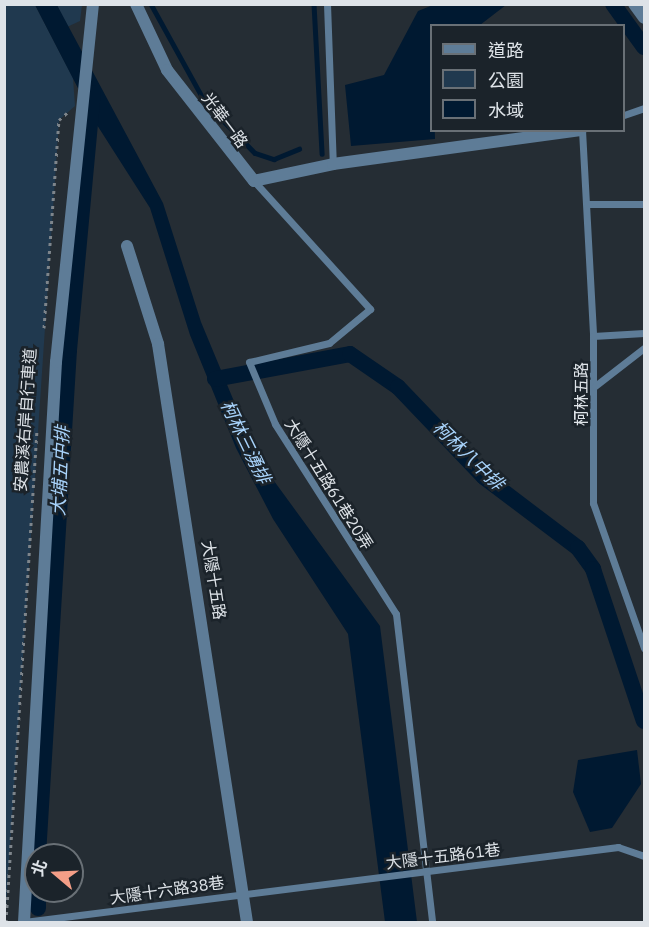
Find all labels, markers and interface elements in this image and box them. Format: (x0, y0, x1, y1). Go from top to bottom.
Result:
legend (430, 24, 625, 132)
text: 道路 (488, 39, 524, 62)
text: 公園 (488, 69, 524, 92)
street label: 光華一路 (198, 89, 252, 151)
text: 水域 (488, 99, 524, 122)
street label: 安農溪右岸自行車道 (10, 348, 40, 492)
street label: 柯林五路 (571, 362, 591, 426)
water label: 柯林三湧排 (216, 397, 274, 487)
street label: 大隱十五路61巷20弄 (281, 415, 377, 553)
water label: 柯林八中排 (428, 417, 508, 495)
water label: 大埔五中排 (48, 425, 74, 517)
street label: 大隱十五路 (198, 539, 230, 621)
street label: 大隱十五路61巷 (385, 839, 501, 873)
north arrow (24, 843, 84, 903)
text: 北 (27, 857, 51, 879)
street label: 大隱十六路38巷 (109, 872, 225, 908)

